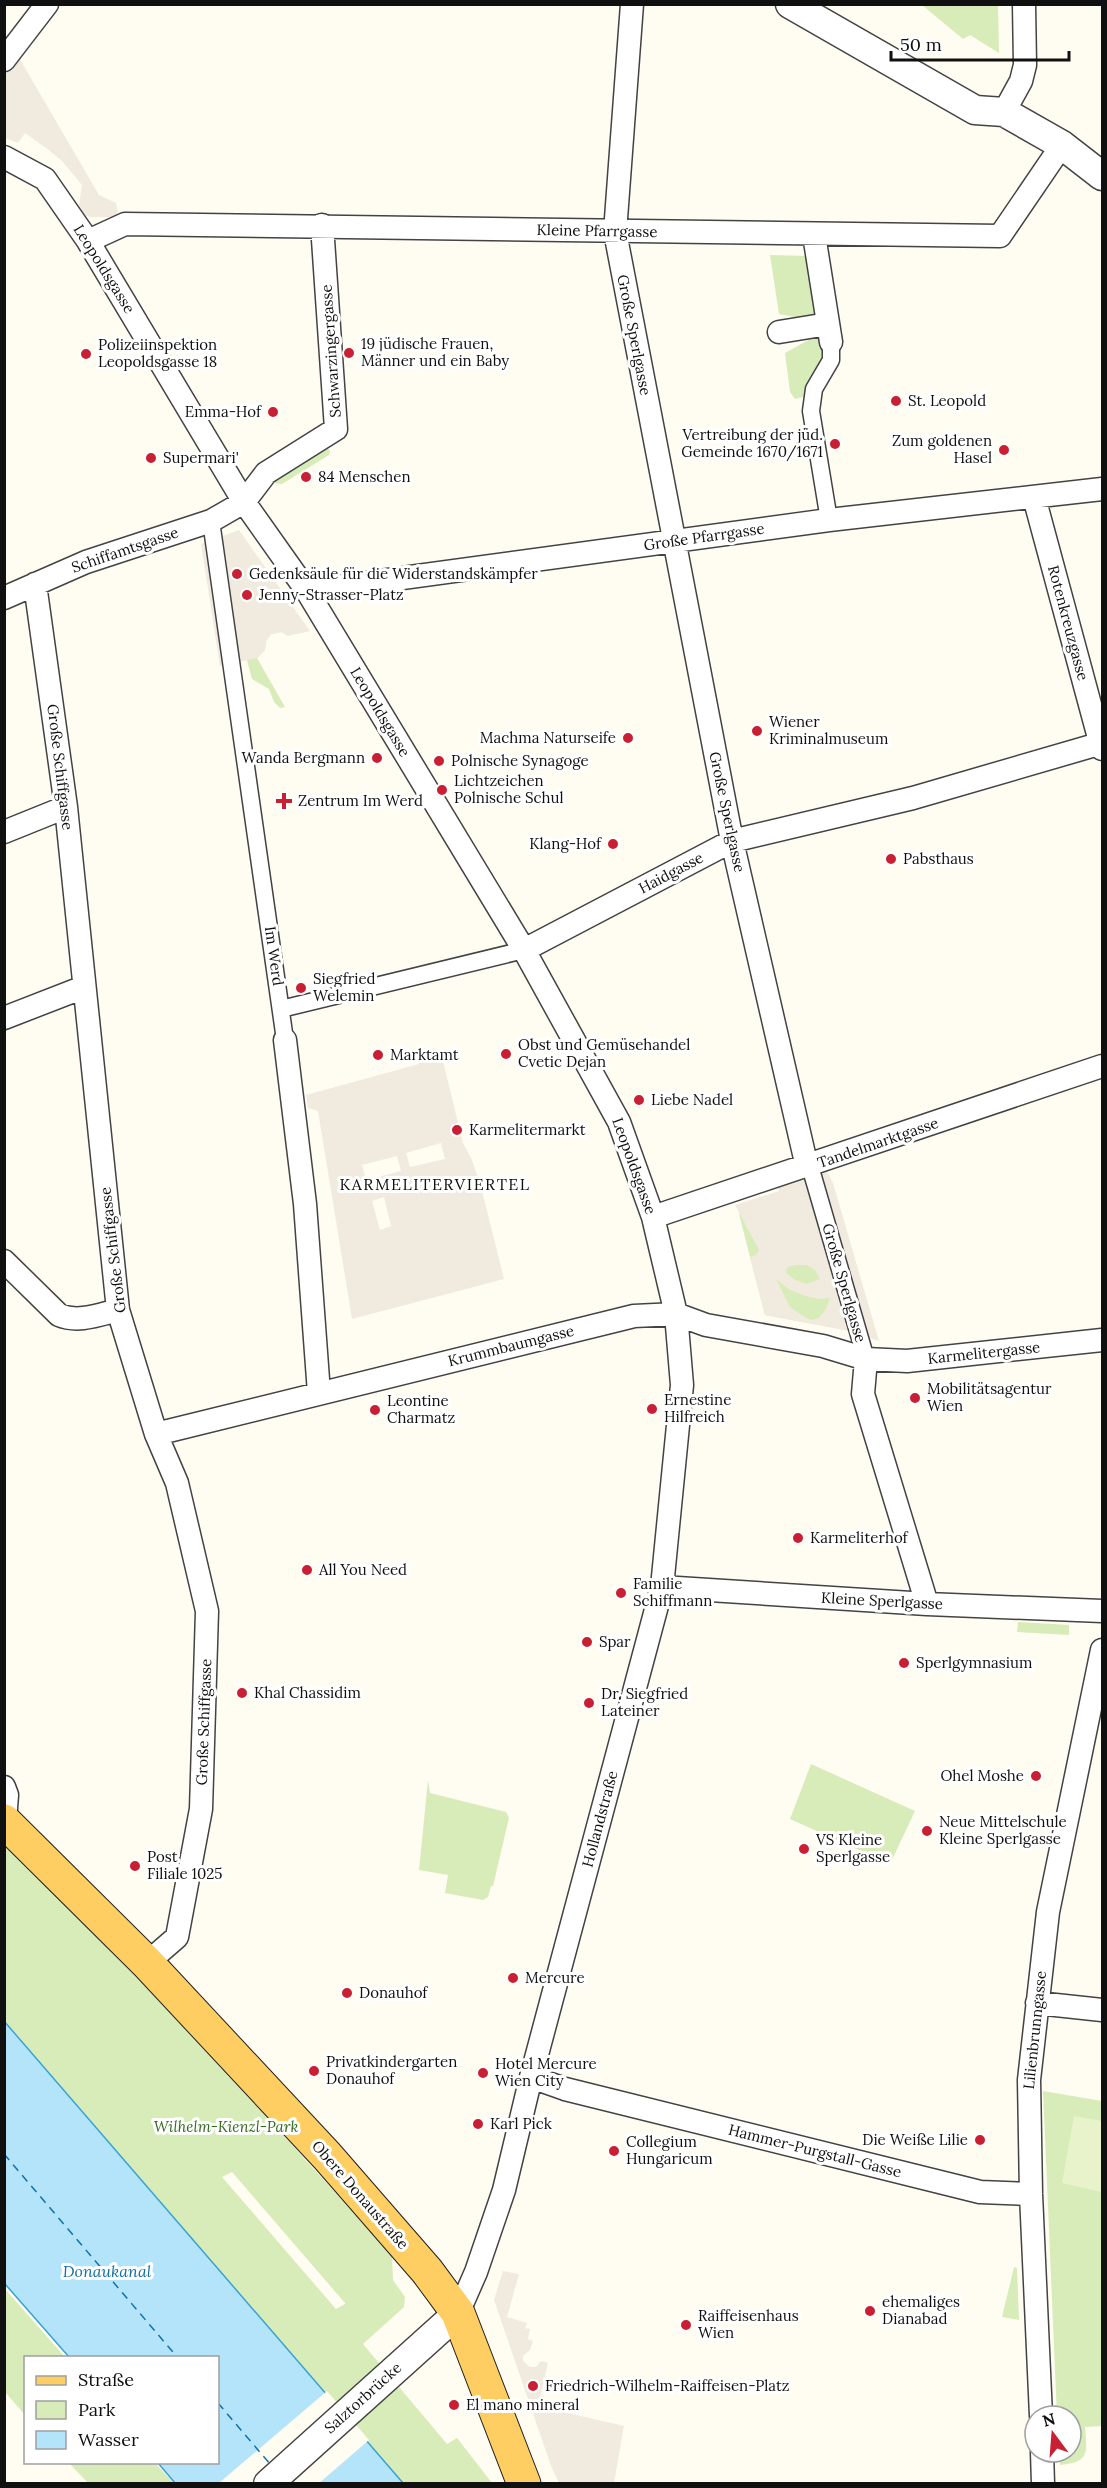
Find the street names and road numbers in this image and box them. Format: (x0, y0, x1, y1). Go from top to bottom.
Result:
street label: Kleine Pfarrgasse (536, 220, 658, 241)
street label: Leopoldsgasse (70, 221, 139, 317)
street label: Große Sperlgasse (613, 273, 656, 397)
street label: Schwarzingergasse (316, 284, 345, 418)
street label: Große Pfarrgasse (642, 519, 765, 554)
street label: Schiffamtsgasse (69, 522, 181, 577)
street label: Rotenkreuzgasse (1044, 563, 1093, 683)
street label: Leopoldsgasse (346, 663, 415, 760)
street label: Große Schiffgasse (43, 703, 78, 831)
street label: Große Sperlgasse (705, 750, 750, 874)
street label: Haidgasse (635, 848, 706, 898)
street label: Im Werd (261, 925, 288, 987)
street label: Tandelmarktgasse (815, 1113, 941, 1172)
street label: Leopoldsgasse (608, 1115, 661, 1217)
street label: Große Schiffgasse (95, 1186, 130, 1314)
street label: Große Sperlgasse (818, 1221, 871, 1345)
street label: Krummbaumgasse (446, 1321, 576, 1370)
street label: Karmelitergasse (927, 1337, 1041, 1368)
street label: Kleine Sperlgasse (821, 1588, 943, 1613)
street label: Große Schiffgasse (192, 1658, 215, 1786)
street label: Hollandstraße (577, 1768, 622, 1869)
street label: Lilienbrunngasse (1019, 1970, 1050, 2090)
street label: Hammer-Purgstall-Gasse (727, 2120, 904, 2181)
street label: Obere Donaustraße (308, 2136, 413, 2253)
street label: Salztorbrücke (320, 2358, 405, 2437)

